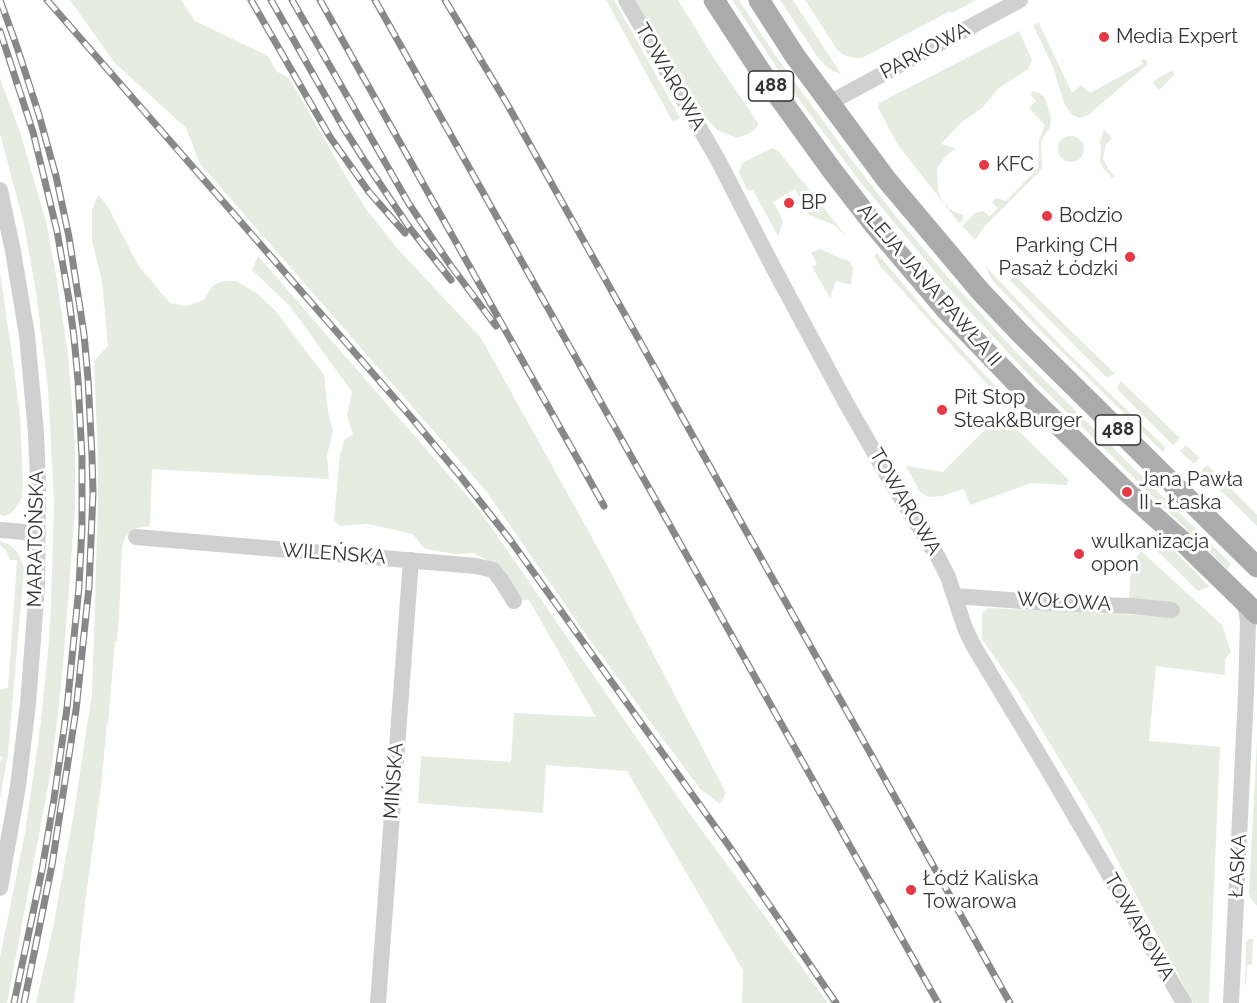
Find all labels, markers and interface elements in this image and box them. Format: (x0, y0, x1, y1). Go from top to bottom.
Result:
street label: PARKOWA (876, 17, 974, 85)
street label: TOWAROWA (630, 19, 710, 135)
place label: Media Expert (1116, 25, 1238, 49)
marker: Media Expert (1097, 30, 1111, 44)
road number: 488 (748, 71, 794, 101)
place label: KFC (996, 153, 1034, 177)
marker: KFC (977, 158, 991, 172)
place label: BP (801, 191, 827, 215)
marker: BP (782, 196, 796, 210)
street label: ALEJA JANA PAWŁA II (852, 199, 1006, 371)
place label: Bodzio (1059, 204, 1123, 228)
marker: Bodzio (1040, 209, 1054, 223)
place label: Parking CH Pasaż Łódzki (999, 234, 1118, 281)
marker: Parking CH Pasaż Łódzki (1123, 250, 1137, 264)
place label: Pit Stop Steak&Burger (954, 386, 1082, 433)
marker: Pit Stop Steak&Burger (935, 403, 949, 417)
road number: 488 (1096, 415, 1140, 445)
street label: TOWAROWA (864, 444, 946, 560)
place label: Jana Pawła II - Łaska (1139, 468, 1243, 515)
street label: MARATOŃSKA (23, 470, 49, 608)
marker: Jana Pawła II - Łaska (1120, 485, 1134, 499)
place label: wulkanizacja opon (1091, 530, 1209, 577)
street label: WILEŃSKA (281, 538, 387, 570)
marker: wulkanizacja opon (1072, 547, 1086, 561)
street label: WOŁOWA (1016, 588, 1112, 616)
street label: MIŃSKA (379, 742, 409, 820)
street label: ŁASKA (1224, 834, 1252, 898)
place label: Łódź Kaliska Towarowa (923, 867, 1039, 914)
street label: TOWAROWA (1099, 869, 1179, 985)
marker: Łódź Kaliska Towarowa (904, 883, 918, 897)

